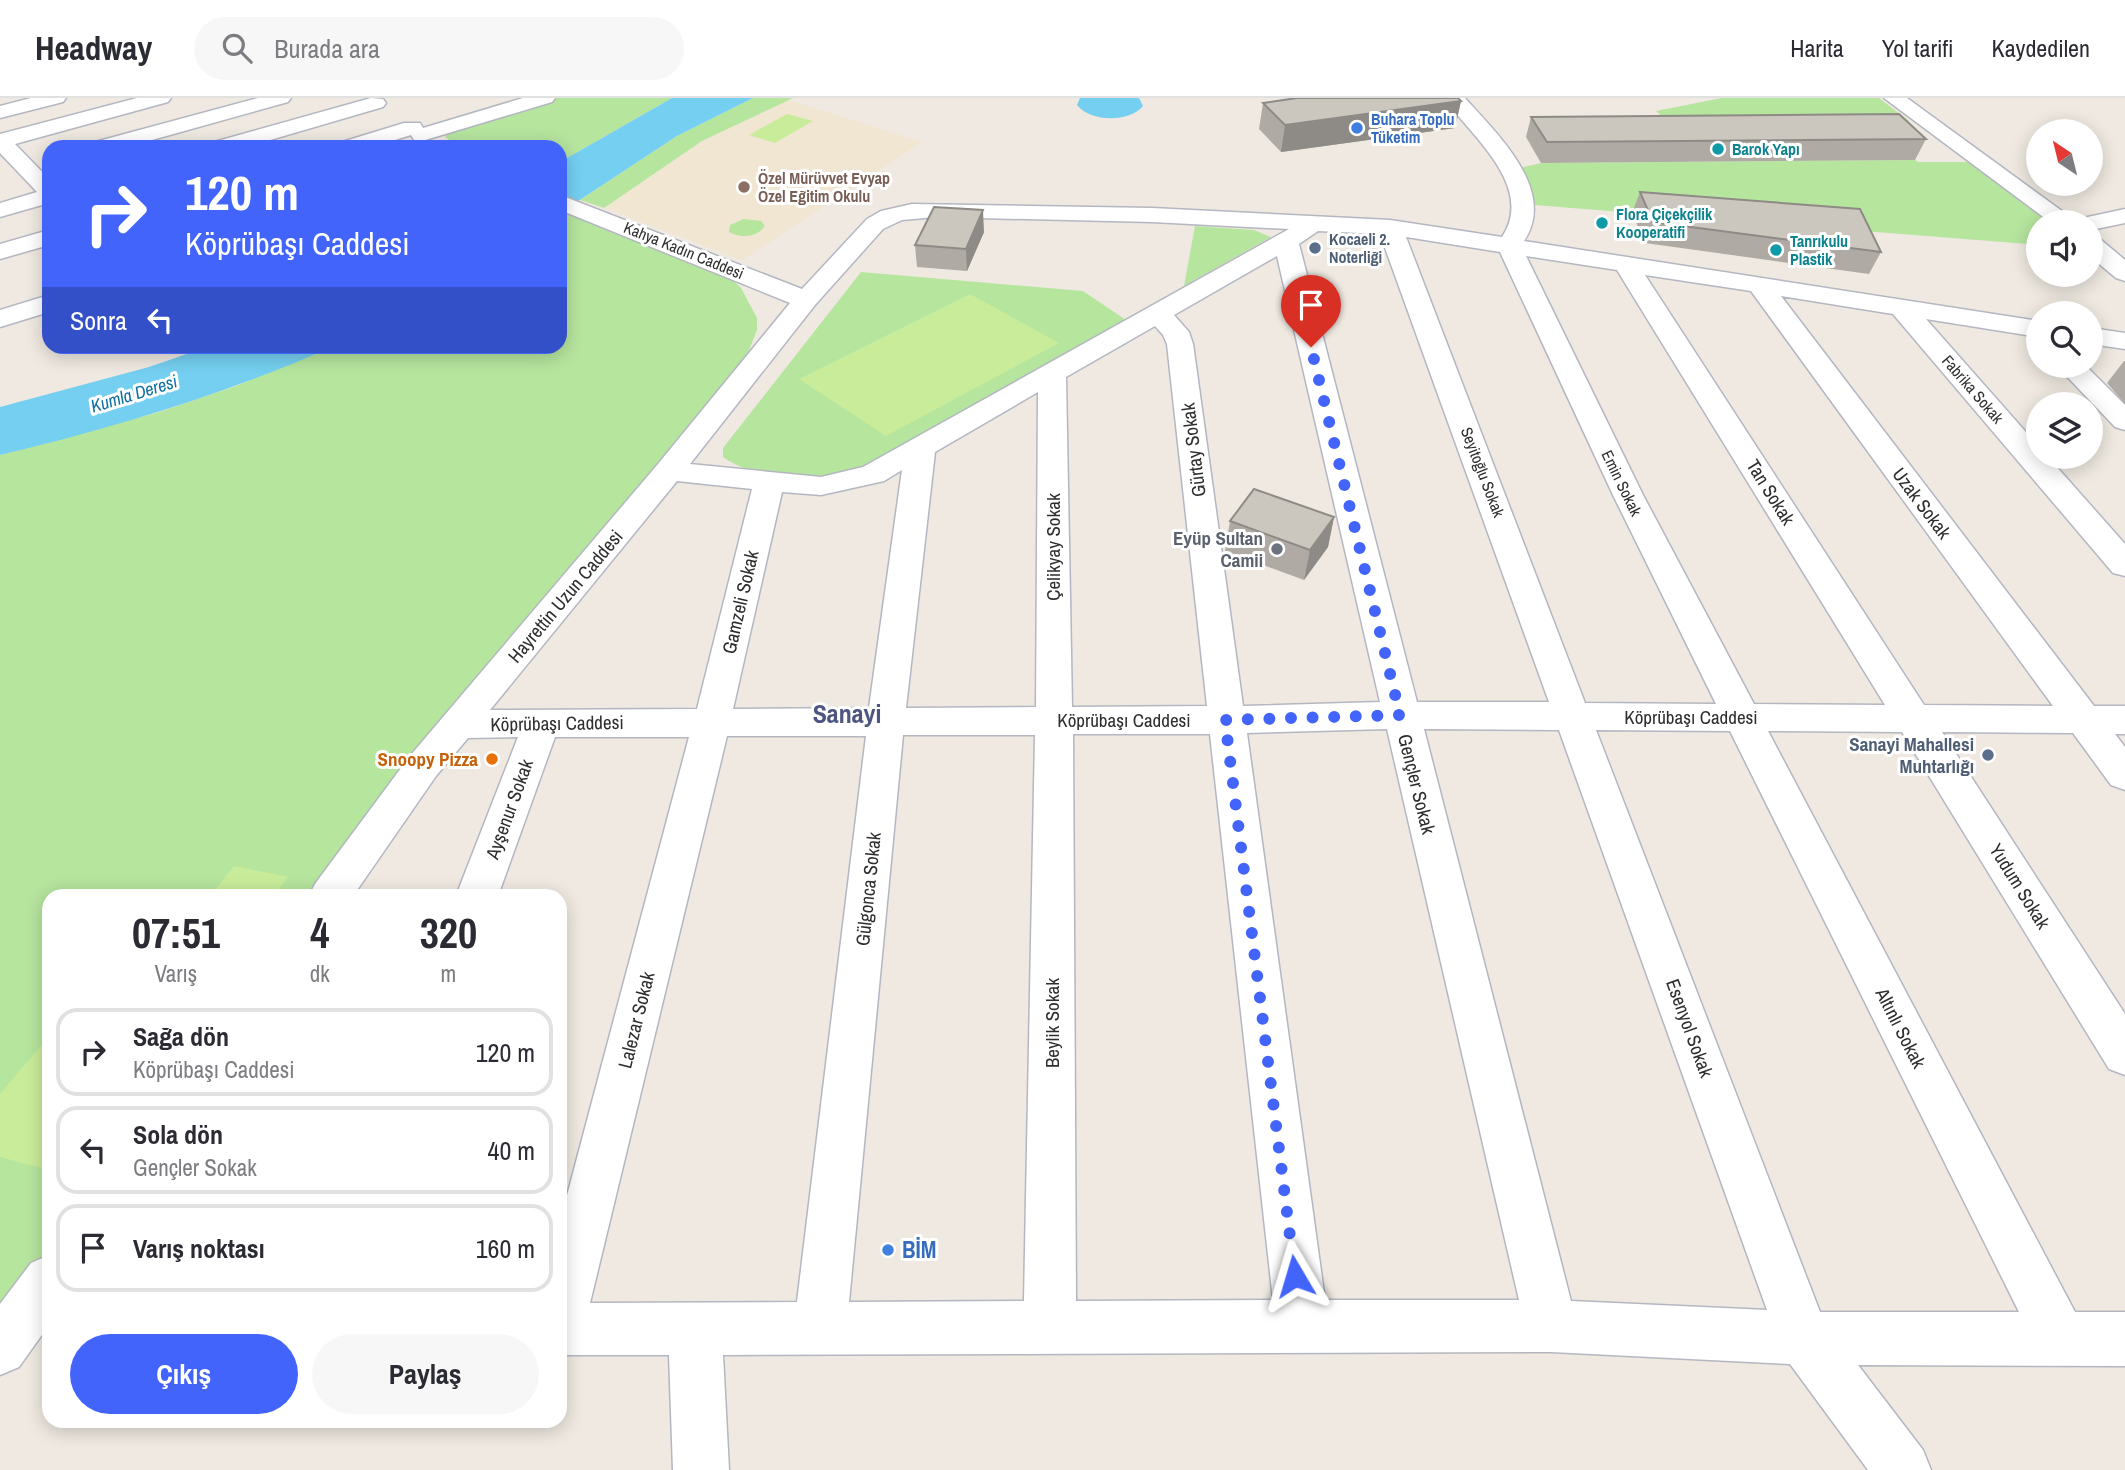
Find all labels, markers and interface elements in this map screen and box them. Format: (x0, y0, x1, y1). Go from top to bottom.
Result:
search box (194, 17, 684, 80)
text: Headway (35, 26, 152, 70)
icon: search (218, 29, 256, 67)
text: Burada ara (274, 31, 380, 66)
text: Harita (1790, 32, 1844, 64)
text: Yol tarifi (1882, 32, 1954, 64)
text: Kaydedilen (1992, 32, 2090, 64)
place label: Buhara Toplu Tüketim (1371, 108, 1455, 148)
north arrow (2026, 119, 2104, 196)
map controls (2026, 119, 2103, 469)
marker: Buhara Toplu Tüketim (1349, 120, 1365, 136)
place label: Barok Yapı (1732, 138, 1800, 160)
marker: Barok Yapı (1710, 141, 1726, 157)
text: 120 m (185, 159, 299, 225)
place label: Özel Mürüvvet Evyap Özel Eğitim Okulu (758, 167, 890, 207)
icon: right (70, 168, 161, 259)
marker: Özel Mürüvvet Evyap Özel Eğitim Okulu (736, 179, 752, 195)
place label: Flora Çiçekçilik Kooperatifi (1616, 203, 1713, 243)
button: sound (2026, 210, 2103, 287)
marker: Flora Çiçekçilik Kooperatifi (1594, 215, 1610, 231)
street label: Kahya Kadın Caddesi (621, 216, 747, 284)
text: Köprübaşı Caddesi (185, 222, 410, 265)
place label: Kocaeli 2. Noterliği (1329, 228, 1390, 268)
place label: Tanrıkulu Plastik (1790, 230, 1848, 270)
marker: Kocaeli 2. Noterliği (1307, 240, 1323, 256)
marker: Tanrıkulu Plastik (1768, 242, 1784, 258)
pin (1281, 275, 1341, 347)
icon: arrive (1292, 286, 1330, 324)
icon: left (141, 301, 179, 339)
button: search (2026, 301, 2103, 378)
text: Sonra (70, 303, 127, 338)
street label: Fabrika Sokak (1937, 350, 2009, 428)
water label: Kumla Deresi (87, 368, 180, 419)
button: layers (2026, 392, 2103, 469)
street label: Gürtay Sokak (1174, 401, 1212, 498)
street label: Seyitoğlu Sokak (1456, 424, 1510, 521)
street label: Emin Sokak (1597, 446, 1648, 520)
street label: Tan Sokak (1741, 454, 1801, 530)
street label: Uzak Sokak (1887, 462, 1958, 544)
street label: Çelikyay Sokak (1040, 493, 1066, 601)
street label: Hayrettin Uzun Caddesi (502, 524, 628, 668)
place label: Eyüp Sultan Camii (1173, 525, 1263, 573)
marker: Eyüp Sultan Camii (1269, 541, 1285, 557)
street label: Gamzeli Sokak (715, 547, 765, 656)
district label: Sanayi (813, 696, 881, 731)
street label: Köprübaşı Caddesi (1624, 704, 1758, 730)
street label: Köprübaşı Caddesi (1057, 707, 1191, 733)
street label: Köprübaşı Caddesi (490, 709, 624, 737)
street label: Gençler Sokak (1392, 731, 1442, 837)
place label: Sanayi Mahallesi Muhtarlığı (1849, 731, 1974, 779)
place label: Snoopy Pizza (378, 746, 478, 772)
marker: Sanayi Mahallesi Muhtarlığı (1980, 747, 1996, 763)
marker: Snoopy Pizza (484, 751, 500, 767)
street label: Ayşenur Sokak (479, 755, 539, 863)
street label: Gülgonca Sokak (849, 831, 887, 947)
street label: Yudum Sokak (1984, 838, 2057, 934)
text: 07:51 (132, 905, 220, 961)
text: 4 (310, 905, 329, 961)
text: 320 (420, 905, 477, 961)
text: Varış (155, 958, 197, 989)
text: dk (310, 958, 330, 989)
text: m (441, 958, 456, 989)
street label: Lalezar Sokak (611, 969, 661, 1071)
street label: Esenyol Sokak (1660, 975, 1720, 1081)
street label: Beylik Sokak (1039, 978, 1065, 1068)
street label: Altınlı Sokak (1869, 983, 1932, 1073)
text: Sağa dön (133, 1019, 229, 1054)
icon: right (74, 1033, 112, 1071)
text: 120 m (476, 1035, 535, 1070)
text: Köprübaşı Caddesi (133, 1054, 294, 1085)
text: Sola dön (133, 1117, 223, 1152)
icon: left (74, 1131, 112, 1169)
text: 40 m (488, 1133, 535, 1168)
text: Gençler Sokak (133, 1152, 257, 1183)
icon: arrive (74, 1229, 112, 1267)
text: Varış noktası (133, 1231, 265, 1266)
text: 160 m (476, 1231, 535, 1266)
place label: BİM (902, 1234, 937, 1265)
position arrow (1258, 1239, 1332, 1313)
marker: BİM (880, 1242, 896, 1258)
button: Çıkış (70, 1334, 298, 1414)
button: Paylaş (312, 1334, 539, 1414)

